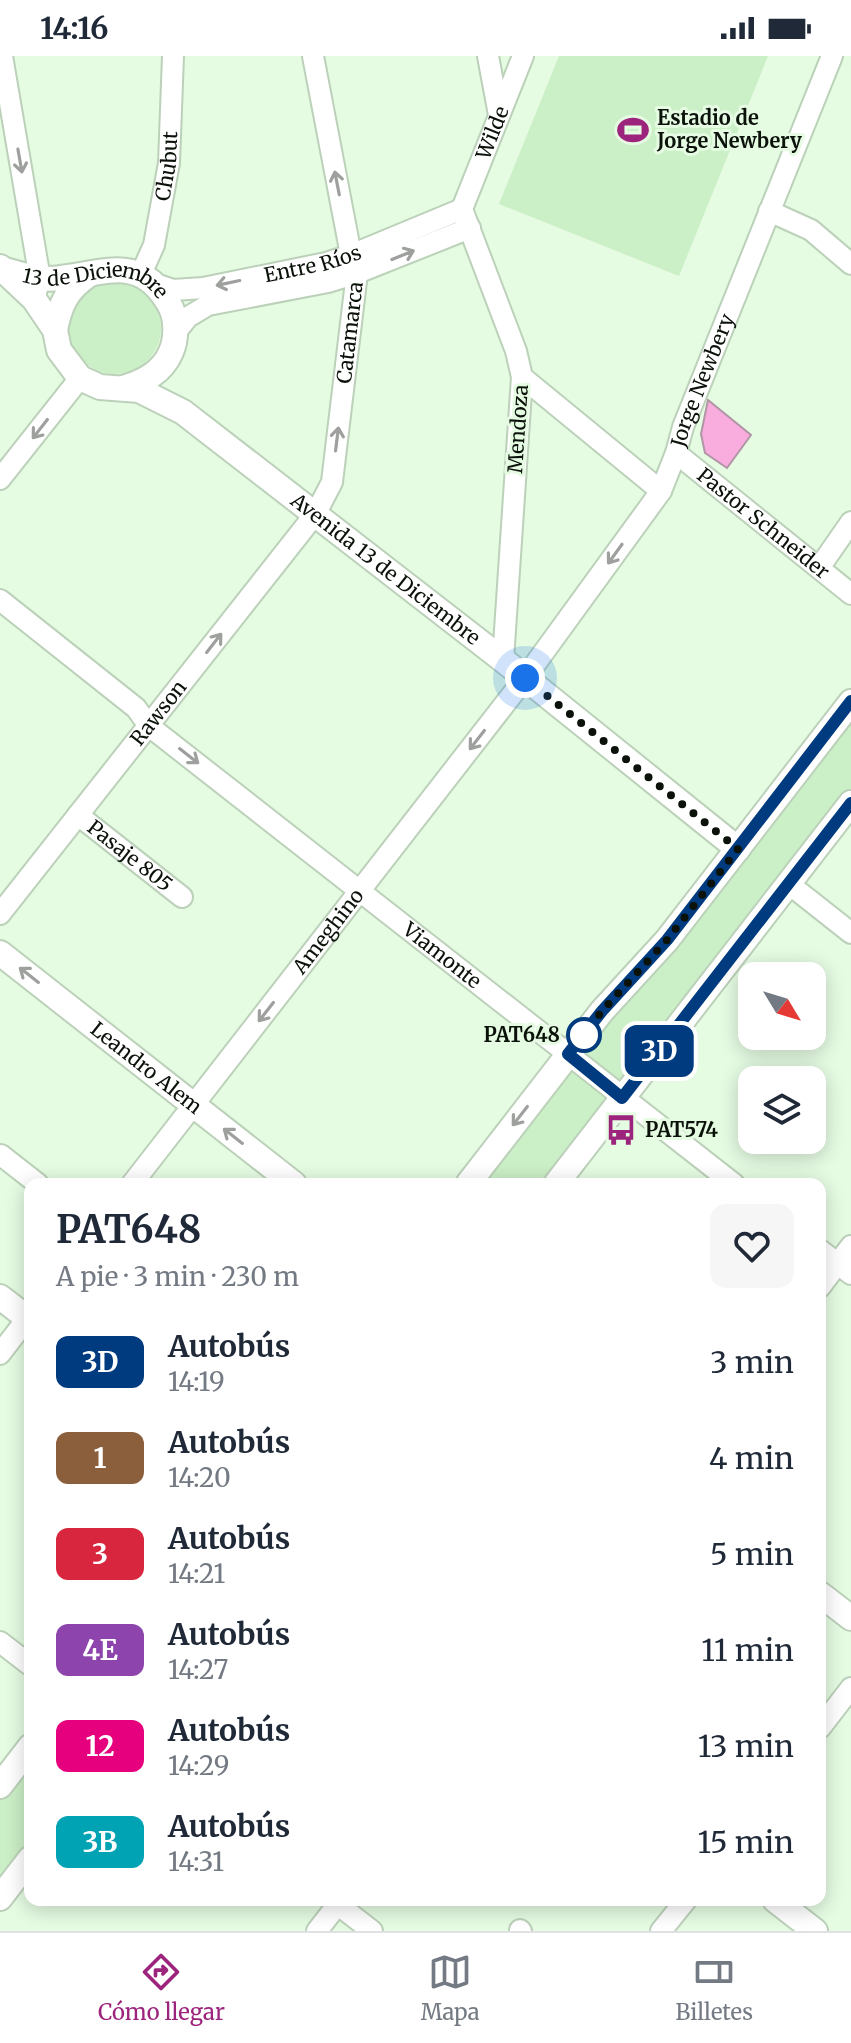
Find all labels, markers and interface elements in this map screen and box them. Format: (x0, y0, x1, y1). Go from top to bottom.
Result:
text: 14:16 (40, 9, 108, 47)
street label: Wilde (470, 102, 514, 164)
place label: Estadio de Jorge Newbery (656, 105, 802, 153)
sports icon: Estadio de Jorge Newbery (616, 113, 650, 147)
street label: Chubut (149, 130, 182, 203)
one-way arrow (13, 147, 28, 173)
one-way arrow (329, 171, 344, 196)
street label: Entre Ríos (262, 239, 365, 287)
one-way arrow (390, 247, 415, 261)
street label: 13 de Diciembre (20, 257, 174, 303)
one-way arrow (216, 276, 242, 291)
street label: Catamarca (331, 280, 368, 385)
street label: Jorge Newbery (665, 310, 739, 451)
street label: Mendoza (502, 383, 533, 474)
one-way arrow (31, 418, 49, 439)
one-way arrow (330, 427, 345, 453)
street label: Pastor Schneider (692, 462, 835, 584)
street label: Avenida 13 de Diciembre (285, 487, 486, 650)
one-way arrow (607, 543, 624, 565)
one-way arrow (205, 633, 222, 654)
your location (505, 658, 545, 698)
street label: Rawson (125, 675, 192, 750)
one-way arrow (469, 729, 486, 750)
one-way arrow (177, 748, 199, 765)
street label: Pasaje 805 (83, 814, 178, 897)
street label: Ameghino (286, 883, 369, 979)
street label: Viamonte (397, 916, 487, 993)
north arrow (738, 962, 826, 1050)
map controls (738, 962, 826, 1154)
one-way arrow (19, 967, 40, 984)
one-way arrow (258, 1000, 275, 1022)
street label: Leandro Alem (86, 1016, 207, 1119)
marker: PAT648 (567, 1018, 601, 1052)
place label: PAT648 (484, 1022, 560, 1047)
line badge: 3D (623, 1025, 695, 1077)
text: 3D (641, 1033, 677, 1069)
button: layers (738, 1066, 826, 1154)
one-way arrow (512, 1105, 529, 1126)
bus stop icon: PAT574 (604, 1113, 638, 1147)
place label: PAT574 (645, 1117, 718, 1142)
one-way arrow (223, 1127, 244, 1144)
button: heart (710, 1204, 794, 1288)
text: PAT648 (56, 1206, 201, 1253)
text: A pie · 3 min · 230 m (56, 1260, 299, 1293)
text: Autobús (168, 1327, 290, 1365)
text: 3 min (710, 1343, 794, 1381)
text: 3D (82, 1344, 118, 1380)
text: 14:19 (168, 1365, 225, 1398)
text: Autobús (168, 1423, 290, 1461)
text: 4 min (709, 1439, 794, 1477)
text: 1 (94, 1440, 106, 1476)
text: 14:20 (168, 1461, 231, 1494)
text: Autobús (168, 1519, 290, 1557)
text: 5 min (710, 1535, 794, 1573)
text: 3 (92, 1536, 108, 1572)
text: 14:21 (168, 1557, 225, 1590)
text: Autobús (168, 1615, 290, 1653)
text: 11 min (701, 1631, 794, 1669)
text: 4E (82, 1632, 118, 1668)
text: 14:27 (168, 1653, 228, 1686)
text: Autobús (168, 1711, 290, 1749)
text: 13 min (698, 1727, 794, 1765)
text: 12 (85, 1728, 115, 1764)
text: 14:29 (168, 1749, 230, 1782)
text: Autobús (168, 1807, 290, 1845)
text: 15 min (697, 1823, 794, 1861)
text: 3B (83, 1824, 117, 1860)
text: 14:31 (168, 1845, 224, 1878)
tab: Cómo llegar (98, 1950, 225, 2026)
tab: Mapa (421, 1950, 480, 2026)
tab: Billetes (676, 1950, 753, 2026)

